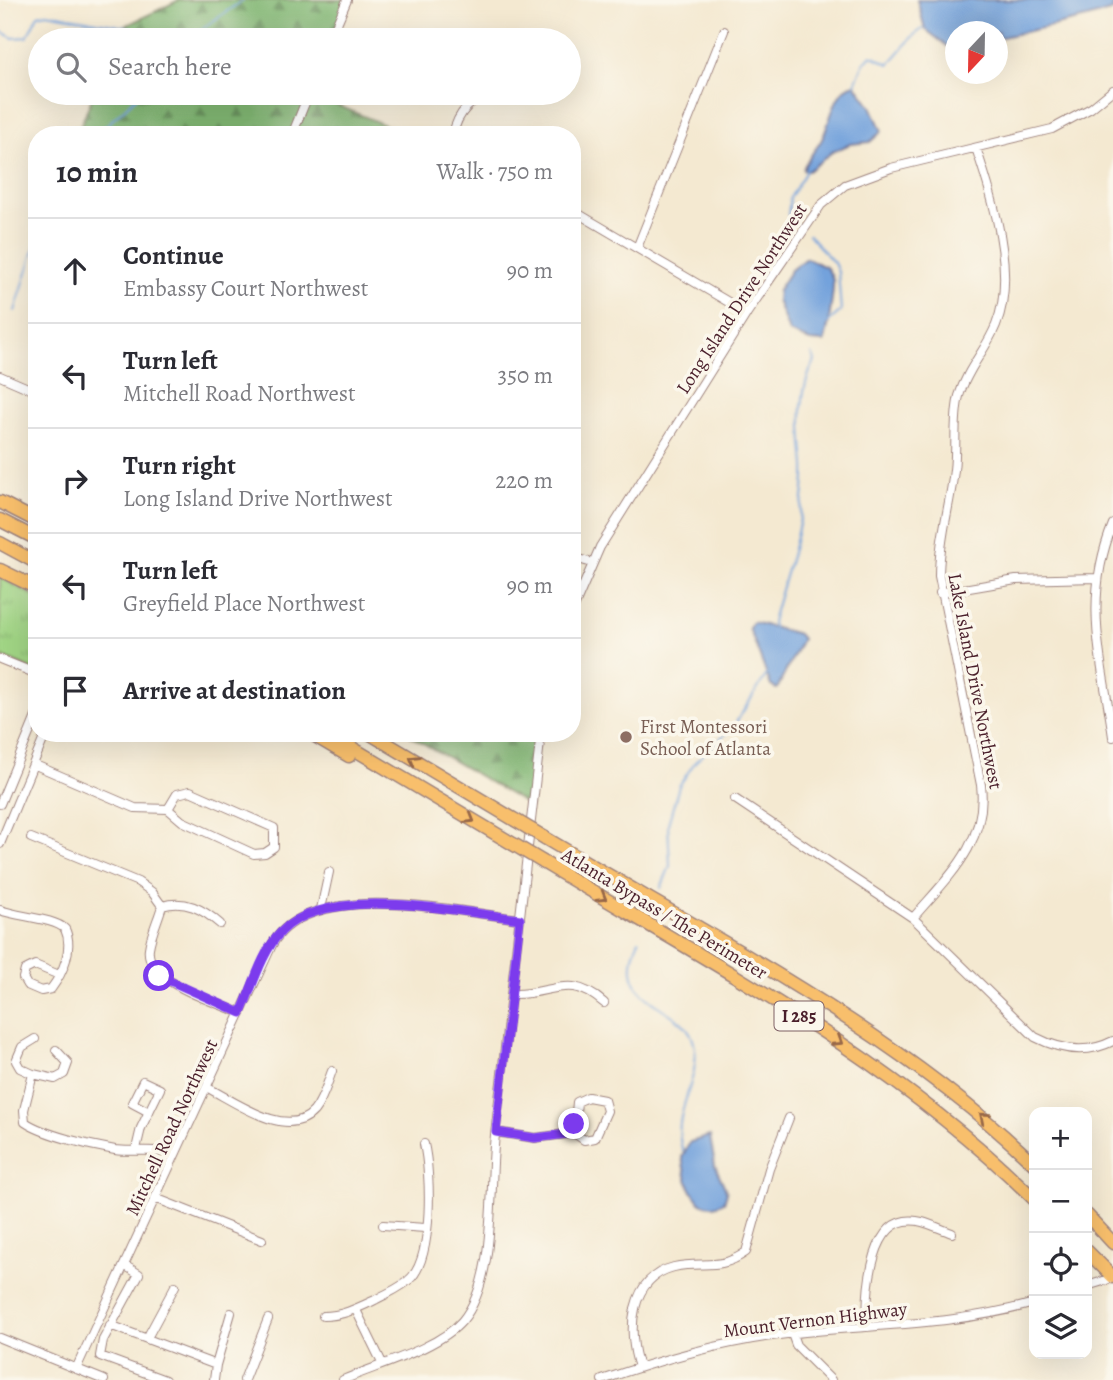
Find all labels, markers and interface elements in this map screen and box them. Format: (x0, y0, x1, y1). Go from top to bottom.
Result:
north arrow (945, 21, 1008, 84)
search box (28, 28, 581, 105)
icon: search (52, 48, 90, 86)
text: Search here (108, 49, 232, 84)
text: 10 min (56, 152, 138, 192)
text: Walk · 750 m (436, 156, 553, 187)
street label: Long Island Drive Northwest (670, 198, 813, 399)
text: Continue (123, 238, 224, 273)
icon: ahead (56, 252, 94, 290)
text: 90 m (507, 255, 553, 286)
text: Embassy Court Northwest (123, 273, 368, 304)
text: Turn left (123, 343, 218, 378)
icon: left (56, 357, 94, 395)
text: 350 m (498, 360, 553, 391)
text: Mitchell Road Northwest (123, 378, 356, 409)
text: Turn right (123, 448, 236, 483)
icon: right (56, 462, 94, 500)
text: 220 m (495, 465, 553, 496)
text: Long Island Drive Northwest (123, 483, 393, 514)
text: Turn left (123, 553, 218, 588)
icon: left (56, 567, 94, 605)
text: 90 m (507, 570, 553, 601)
street label: Lake Island Drive Northwest (941, 571, 1009, 792)
text: Greyfield Place Northwest (123, 588, 365, 619)
icon: arrive (56, 672, 94, 710)
text: Arrive at destination (123, 673, 346, 708)
place label: First Montessori School of Atlanta (640, 714, 771, 762)
marker: First Montessori School of Atlanta (618, 729, 634, 745)
one-way arrow (408, 755, 421, 768)
one-way arrow (463, 810, 476, 823)
street label: Atlanta Bypass / The Perimeter (556, 841, 772, 986)
one-way arrow (594, 889, 607, 902)
route start (143, 960, 174, 991)
road number: I 285 (774, 1001, 824, 1030)
one-way arrow (830, 1032, 843, 1045)
street label: Mitchell Road Northwest (120, 1035, 224, 1220)
map controls (1029, 1107, 1092, 1359)
button: + (1029, 1107, 1092, 1170)
route end (558, 1108, 589, 1139)
one-way arrow (980, 1113, 993, 1125)
button: − (1029, 1170, 1092, 1233)
button: locate (1029, 1233, 1092, 1296)
street label: Mount Vernon Highway (722, 1296, 909, 1344)
button: layers (1029, 1296, 1092, 1359)

